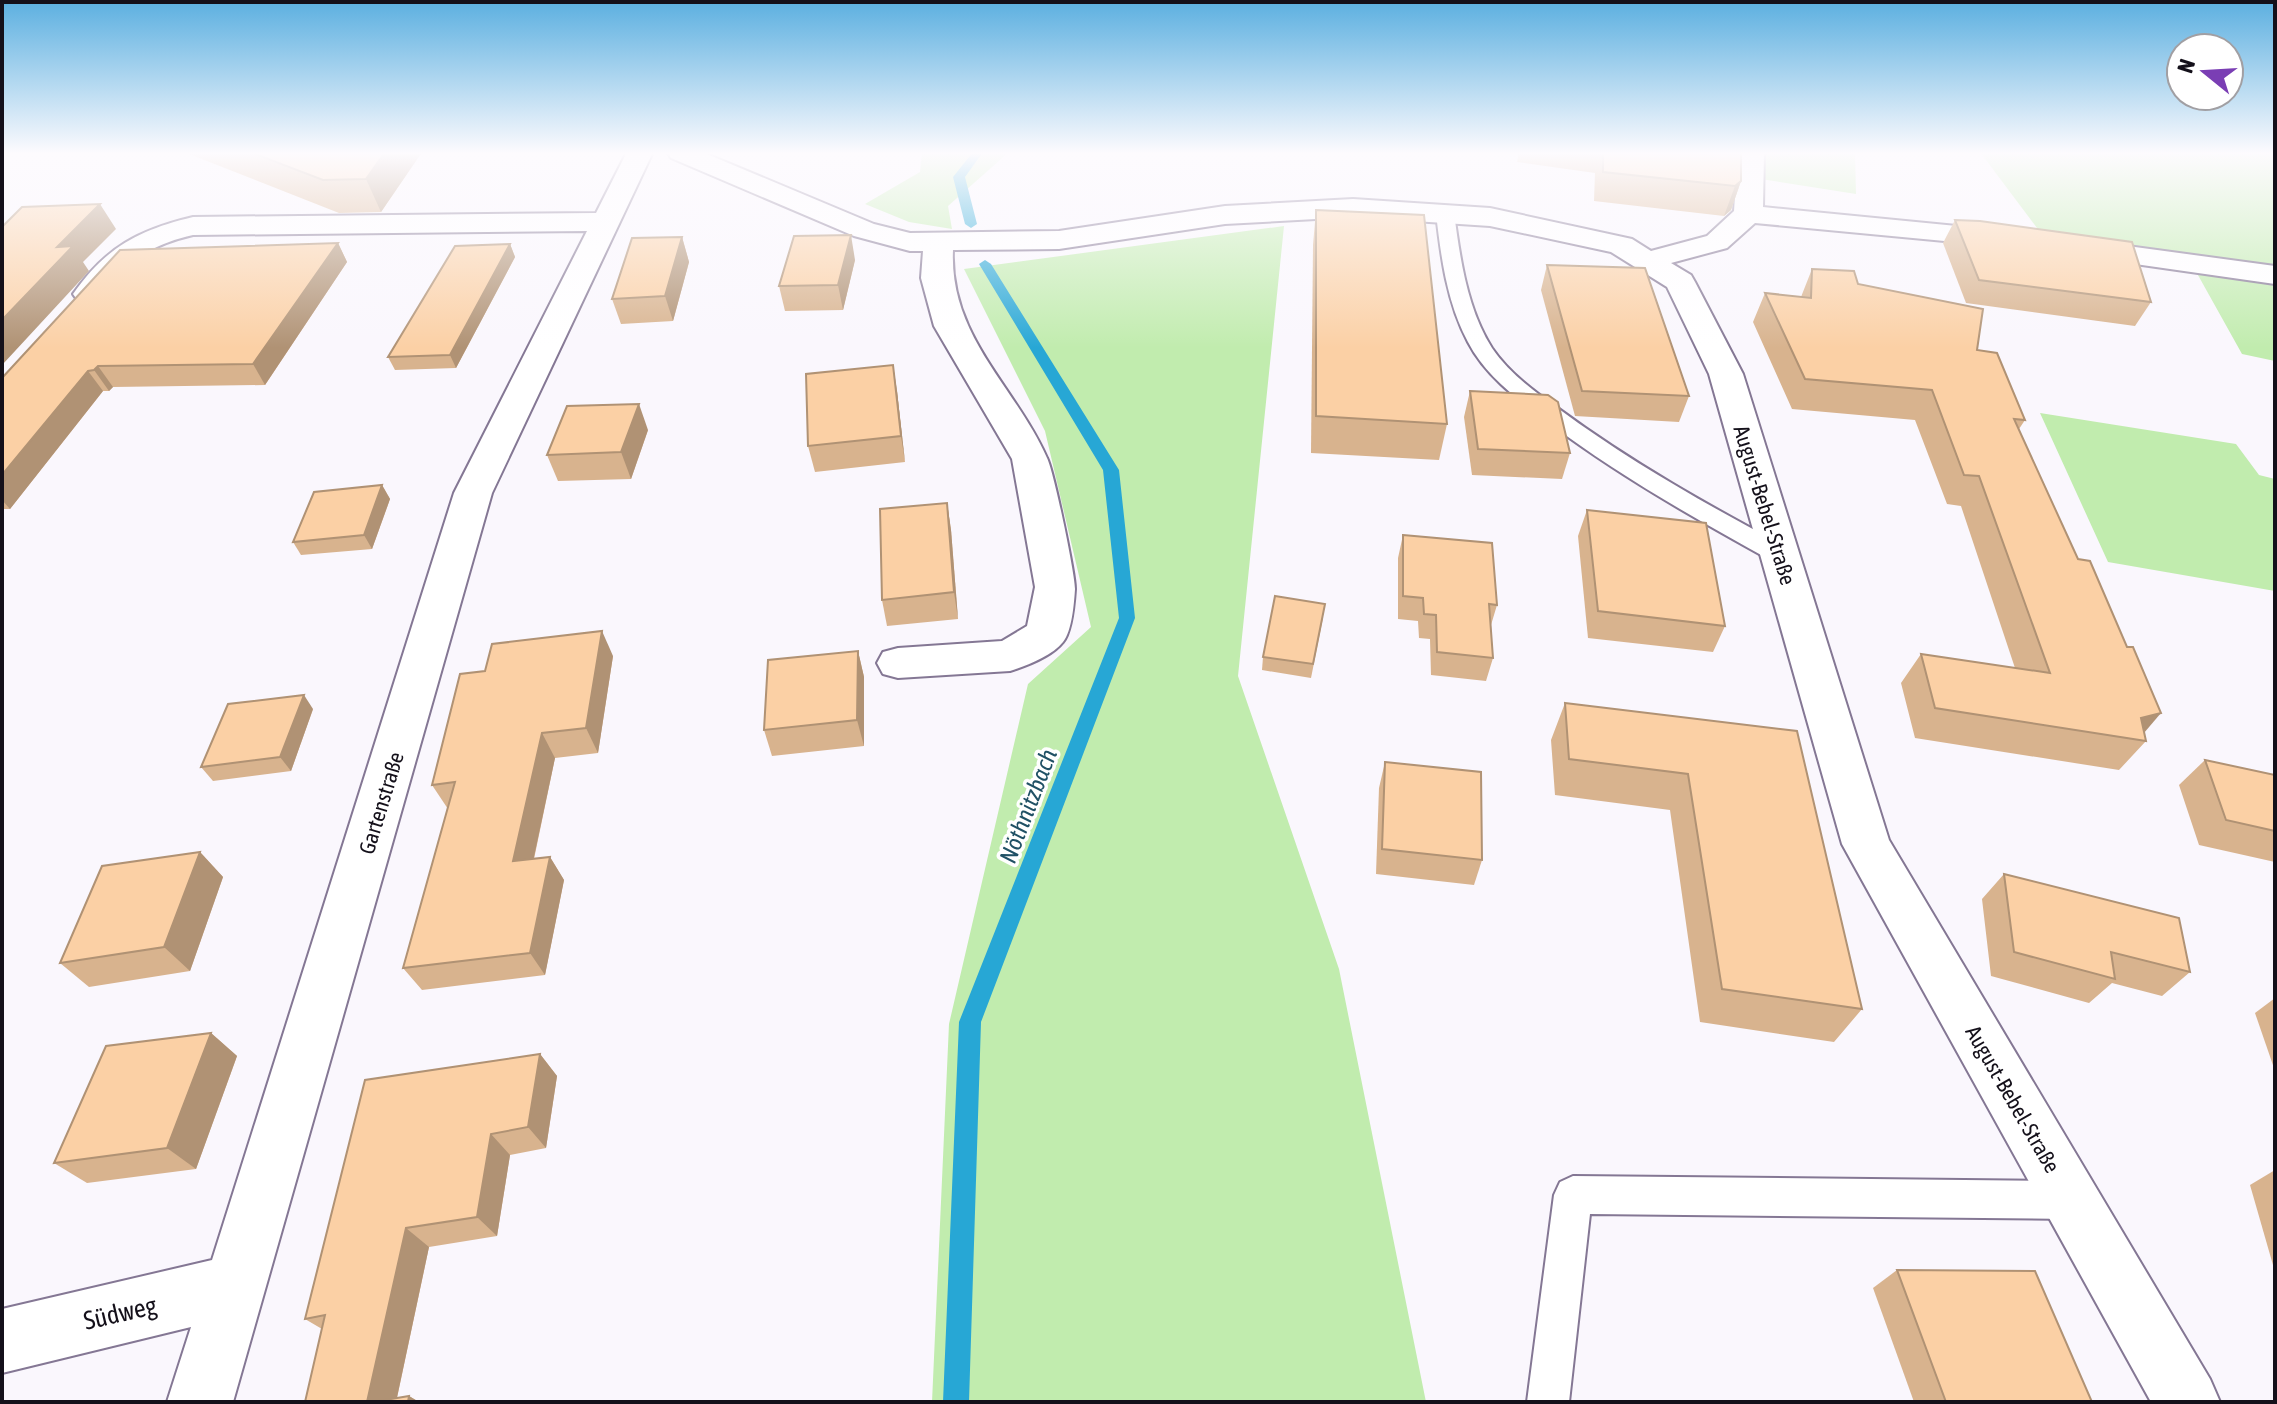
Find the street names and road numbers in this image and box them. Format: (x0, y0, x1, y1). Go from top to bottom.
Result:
street label: August-Bebel-Straße (1728, 422, 1802, 588)
street label: Gartenstraße (353, 749, 409, 857)
street label: August-Bebel-Straße (1960, 1021, 2066, 1177)
street label: Südweg (81, 1290, 160, 1336)

